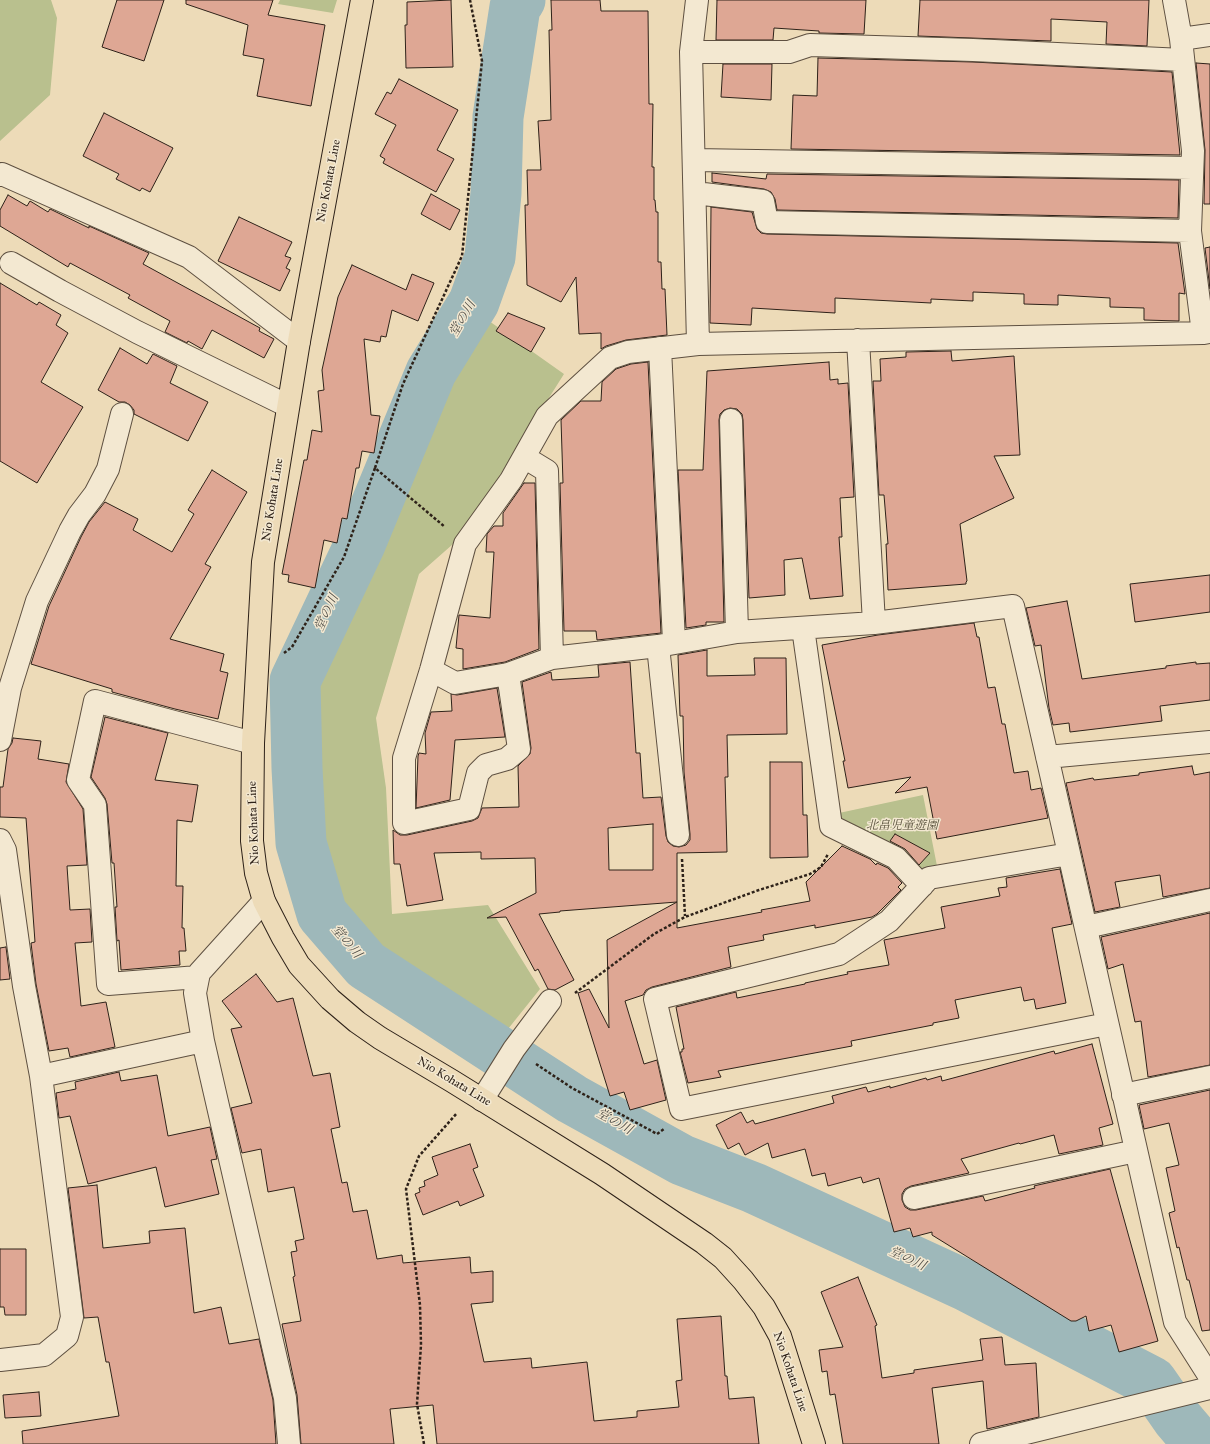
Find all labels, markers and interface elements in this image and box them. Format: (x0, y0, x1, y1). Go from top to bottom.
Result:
street label: Nio Kohata Line (314, 138, 344, 224)
water label: 堂の川 (446, 298, 480, 340)
street label: Nio Kohata Line (259, 457, 287, 543)
water label: 堂の川 (312, 592, 342, 634)
street label: Nio Kohata Line (245, 781, 263, 865)
park label: 北畠児童遊園 (866, 819, 938, 833)
water label: 堂の川 (327, 922, 365, 962)
street label: Nio Kohata Line (414, 1054, 494, 1110)
water label: 堂の川 (593, 1106, 635, 1138)
water label: 堂の川 (886, 1244, 928, 1274)
street label: Nio Kohata Line (770, 1330, 810, 1414)

